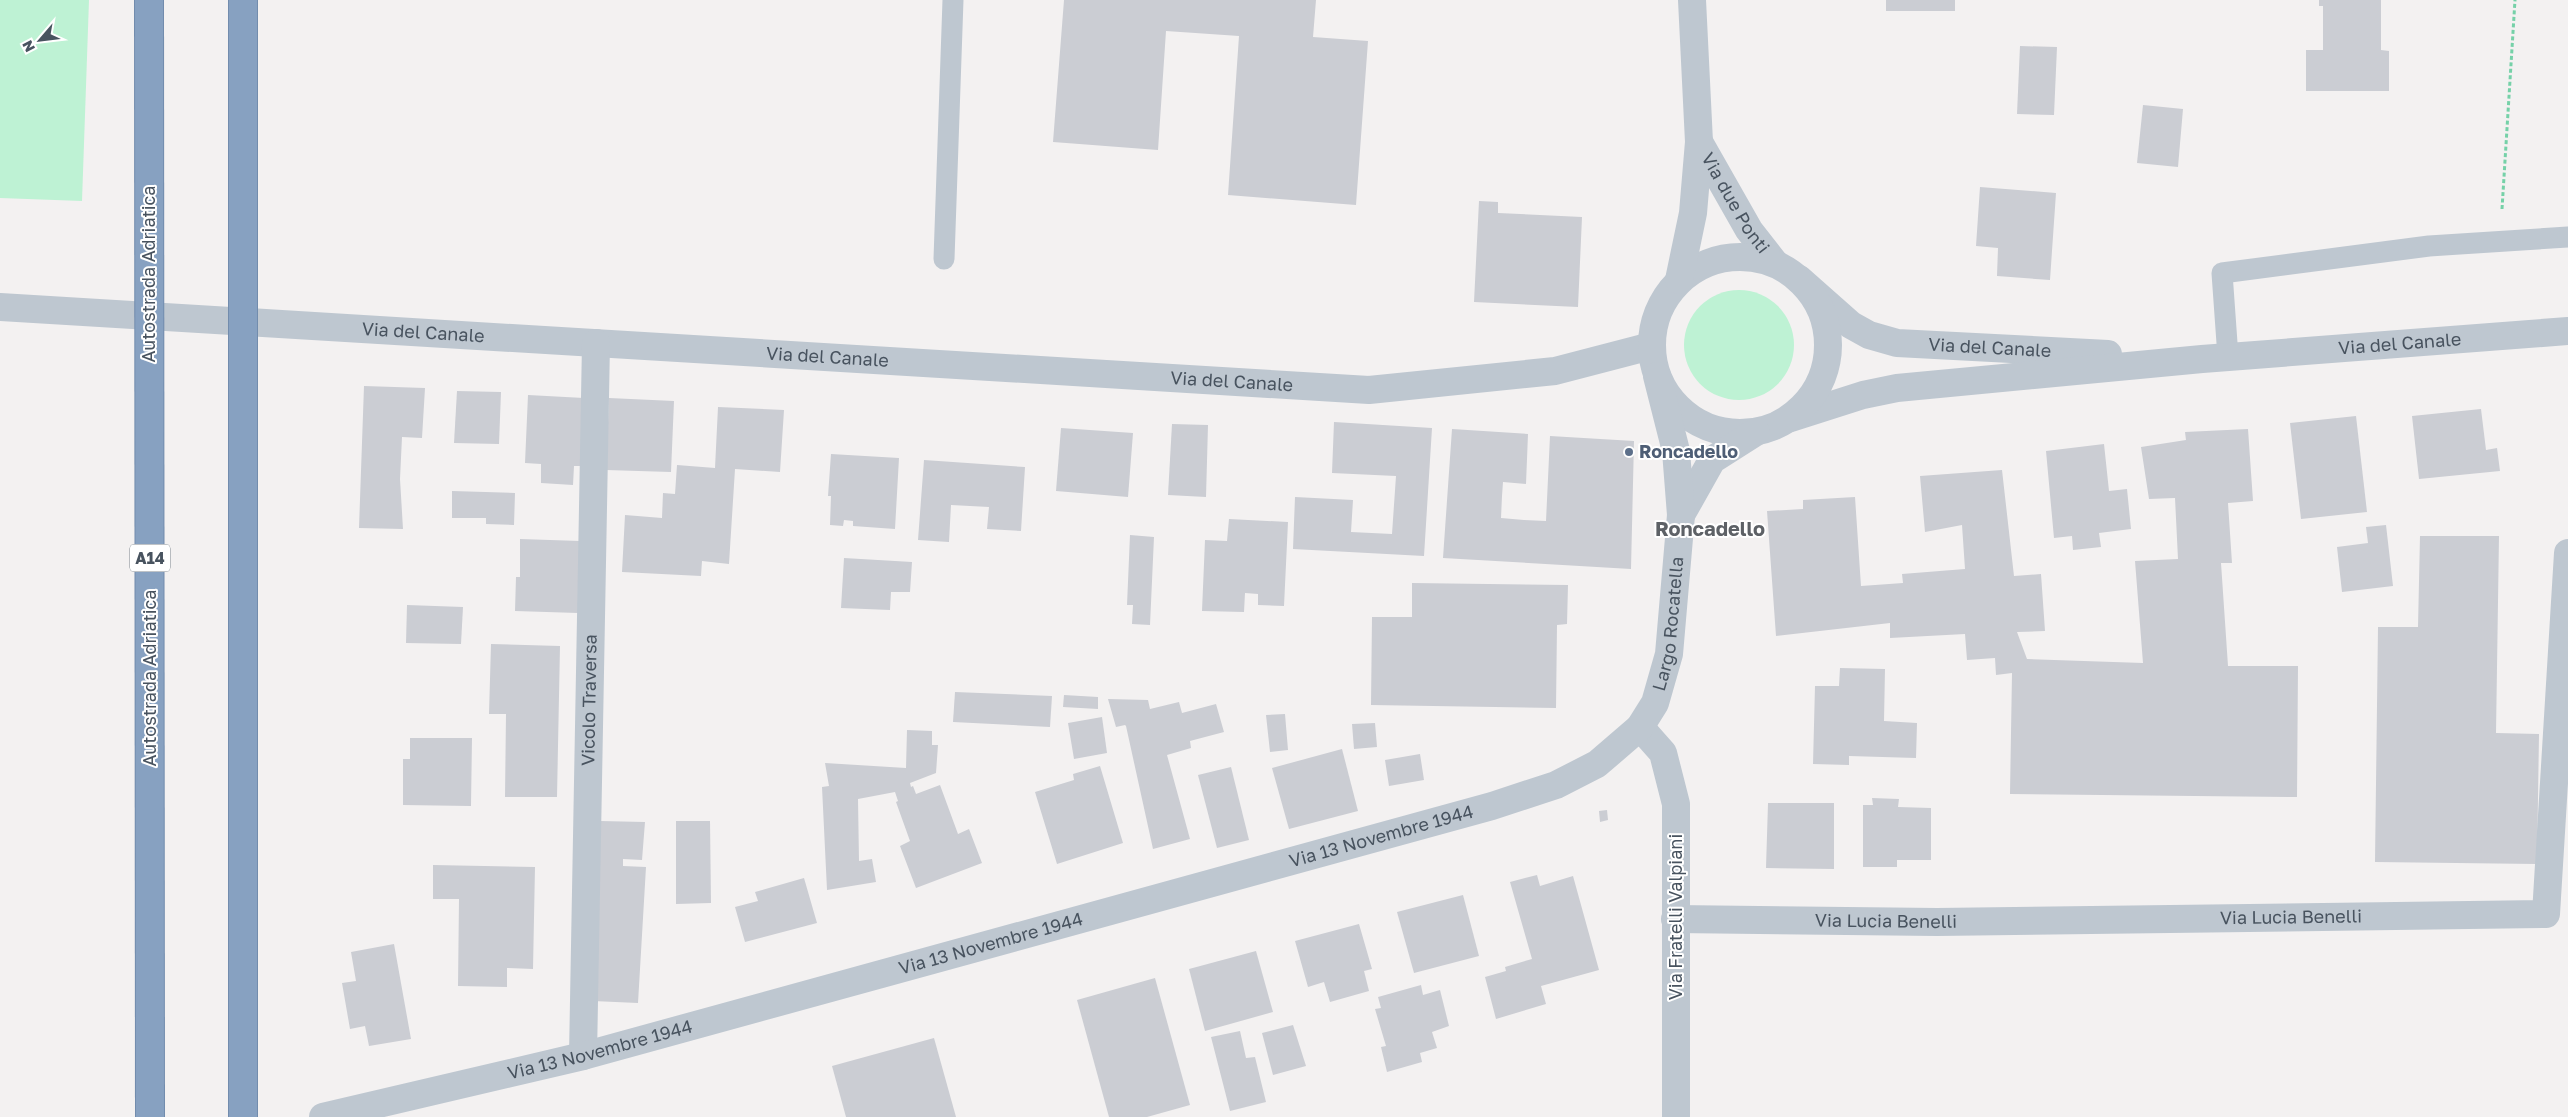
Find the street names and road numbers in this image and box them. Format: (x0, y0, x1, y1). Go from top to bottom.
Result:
street label: Via due Ponti (1697, 148, 1775, 257)
street label: Autostrada Adriatica (137, 186, 159, 362)
street label: Via del Canale (361, 317, 485, 346)
street label: Via del Canale (2337, 327, 2462, 359)
street label: Via del Canale (1928, 333, 2052, 361)
street label: Via del Canale (765, 341, 890, 371)
street label: Via del Canale (1170, 366, 1294, 395)
road number: A14 (130, 544, 170, 572)
street label: Largo Rocatella (1647, 556, 1687, 693)
street label: Autostrada Adriatica (138, 590, 160, 766)
street label: Vicolo Traversa (576, 634, 601, 766)
street label: Via 13 Novembre 1944 (1286, 800, 1476, 871)
street label: Via Fratelli Valpiani (1664, 834, 1686, 1000)
street label: Via Lucia Benelli (2220, 904, 2362, 928)
street label: Via 13 Novembre 1944 (896, 907, 1085, 979)
street label: Via Lucia Benelli (1815, 909, 1957, 932)
street label: Via 13 Novembre 1944 (505, 1014, 695, 1083)

